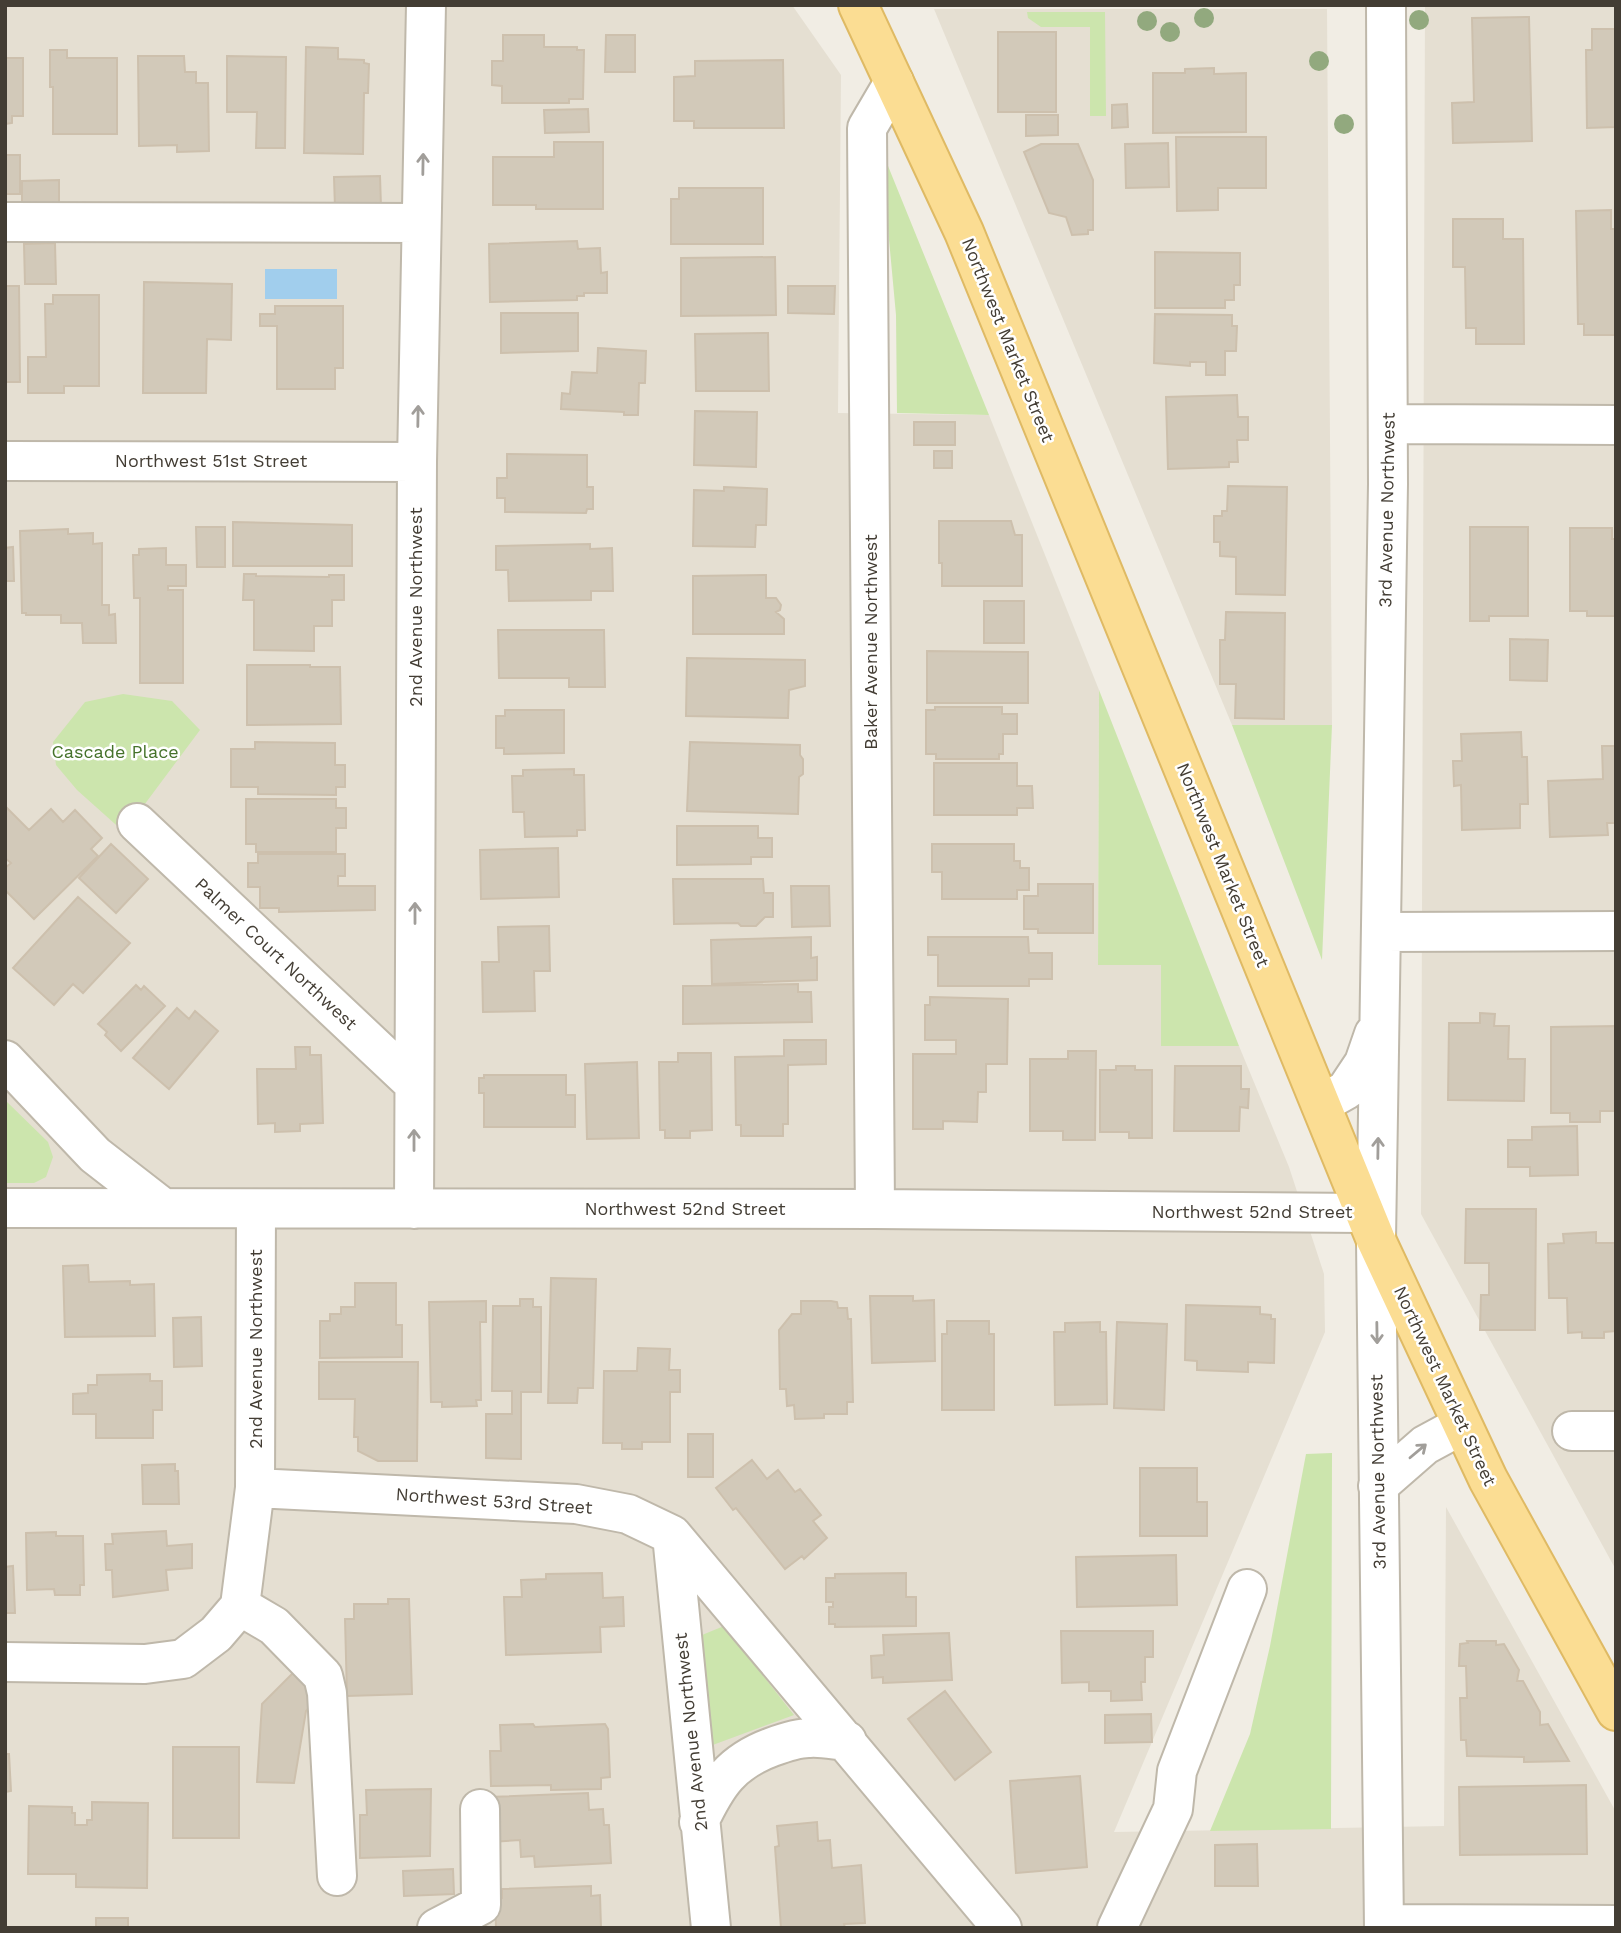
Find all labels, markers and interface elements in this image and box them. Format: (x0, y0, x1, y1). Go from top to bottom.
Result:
one-way arrow (416, 153, 429, 176)
street label: Northwest Market Street (958, 235, 1059, 445)
one-way arrow (411, 405, 424, 428)
street label: 3rd Avenue Northwest (1374, 412, 1399, 608)
street label: Northwest 51st Street (115, 450, 308, 471)
street label: 2nd Avenue Northwest (405, 507, 426, 707)
street label: Baker Avenue Northwest (860, 534, 881, 750)
park label: Cascade Place (51, 741, 179, 762)
street label: Northwest Market Street (1173, 760, 1274, 970)
street label: Palmer Court Northwest (191, 873, 362, 1034)
one-way arrow (408, 902, 422, 925)
one-way arrow (407, 1129, 421, 1152)
one-way arrow (1371, 1136, 1384, 1159)
street label: Northwest 52nd Street (584, 1198, 786, 1219)
street label: Northwest 52nd Street (1151, 1201, 1353, 1222)
street label: 2nd Avenue Northwest (245, 1249, 266, 1449)
street label: Northwest Market Street (1390, 1282, 1501, 1490)
one-way arrow (1370, 1321, 1384, 1344)
street label: 3rd Avenue Northwest (1365, 1374, 1390, 1570)
one-way arrow (1408, 1444, 1426, 1459)
street label: Northwest 53rd Street (395, 1483, 594, 1518)
street label: 2nd Avenue Northwest (670, 1631, 711, 1832)

